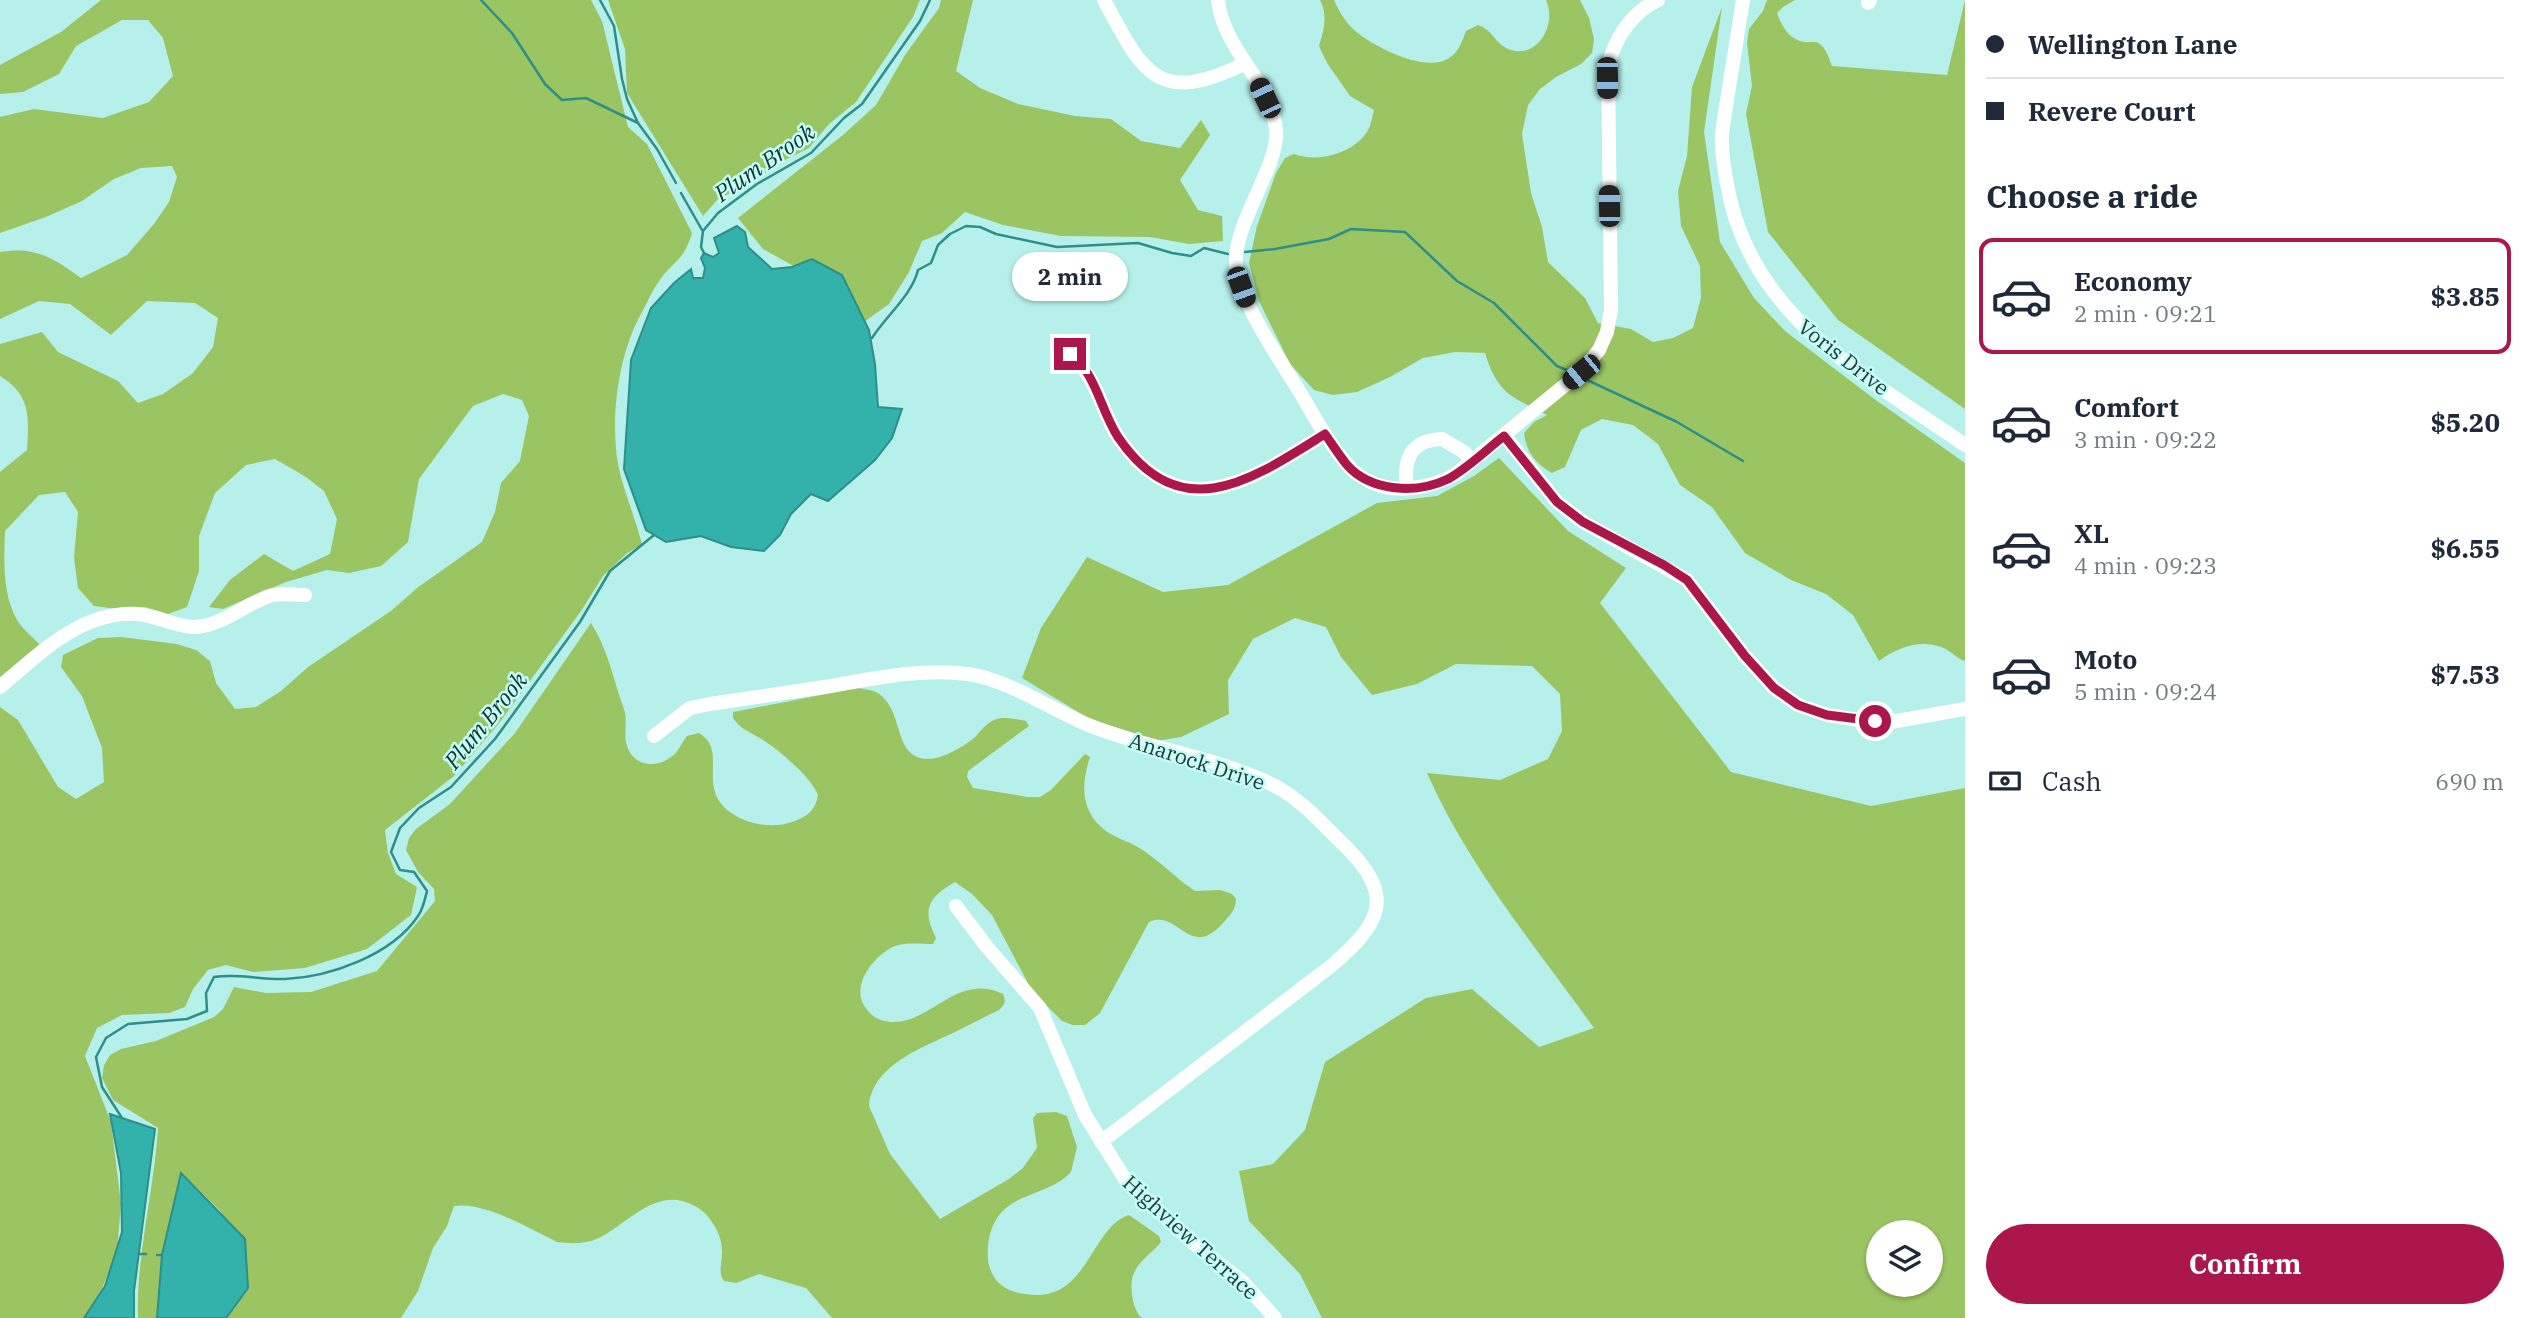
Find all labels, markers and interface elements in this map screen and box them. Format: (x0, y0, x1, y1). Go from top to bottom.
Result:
text: Wellington Lane (2028, 27, 2237, 61)
car (1597, 57, 1618, 99)
car (1247, 75, 1284, 121)
text: Revere Court (2028, 94, 2195, 128)
water label: Plum Brook (707, 116, 821, 208)
text: Choose a ride (1986, 175, 2198, 217)
car (1599, 185, 1620, 227)
callout: 2 min (1012, 252, 1128, 302)
text: 2 min (1038, 261, 1102, 291)
car (1224, 264, 1259, 310)
text: Economy (2074, 264, 2192, 298)
icon: car (1990, 265, 2053, 328)
text: $3.85 (2430, 279, 2500, 313)
text: 2 min · 09:21 (2074, 298, 2217, 328)
street label: Voris Drive (1793, 313, 1895, 401)
route end (1054, 338, 1086, 370)
car (1559, 351, 1604, 393)
text: Comfort (2074, 390, 2179, 424)
icon: car (1990, 391, 2053, 454)
text: $5.20 (2430, 405, 2500, 439)
text: 3 min · 09:22 (2074, 424, 2217, 454)
text: XL (2074, 516, 2109, 550)
icon: car (1990, 517, 2053, 580)
text: $6.55 (2430, 531, 2500, 565)
text: 4 min · 09:23 (2074, 550, 2217, 580)
text: Moto (2074, 642, 2137, 676)
icon: car (1990, 643, 2053, 706)
text: $7.53 (2430, 657, 2500, 691)
water label: Plum Brook (436, 665, 534, 775)
text: 5 min · 09:24 (2074, 676, 2217, 706)
route start (1859, 705, 1891, 737)
street label: Anarock Drive (1125, 726, 1269, 796)
icon: cash (1986, 762, 2024, 800)
text: Cash (2042, 764, 2102, 798)
text: 690 m (2435, 766, 2504, 796)
street label: Highview Terrace (1117, 1169, 1265, 1305)
map controls (1866, 1220, 1943, 1297)
button: layers (1866, 1220, 1943, 1297)
button: Confirm (1986, 1224, 2504, 1304)

